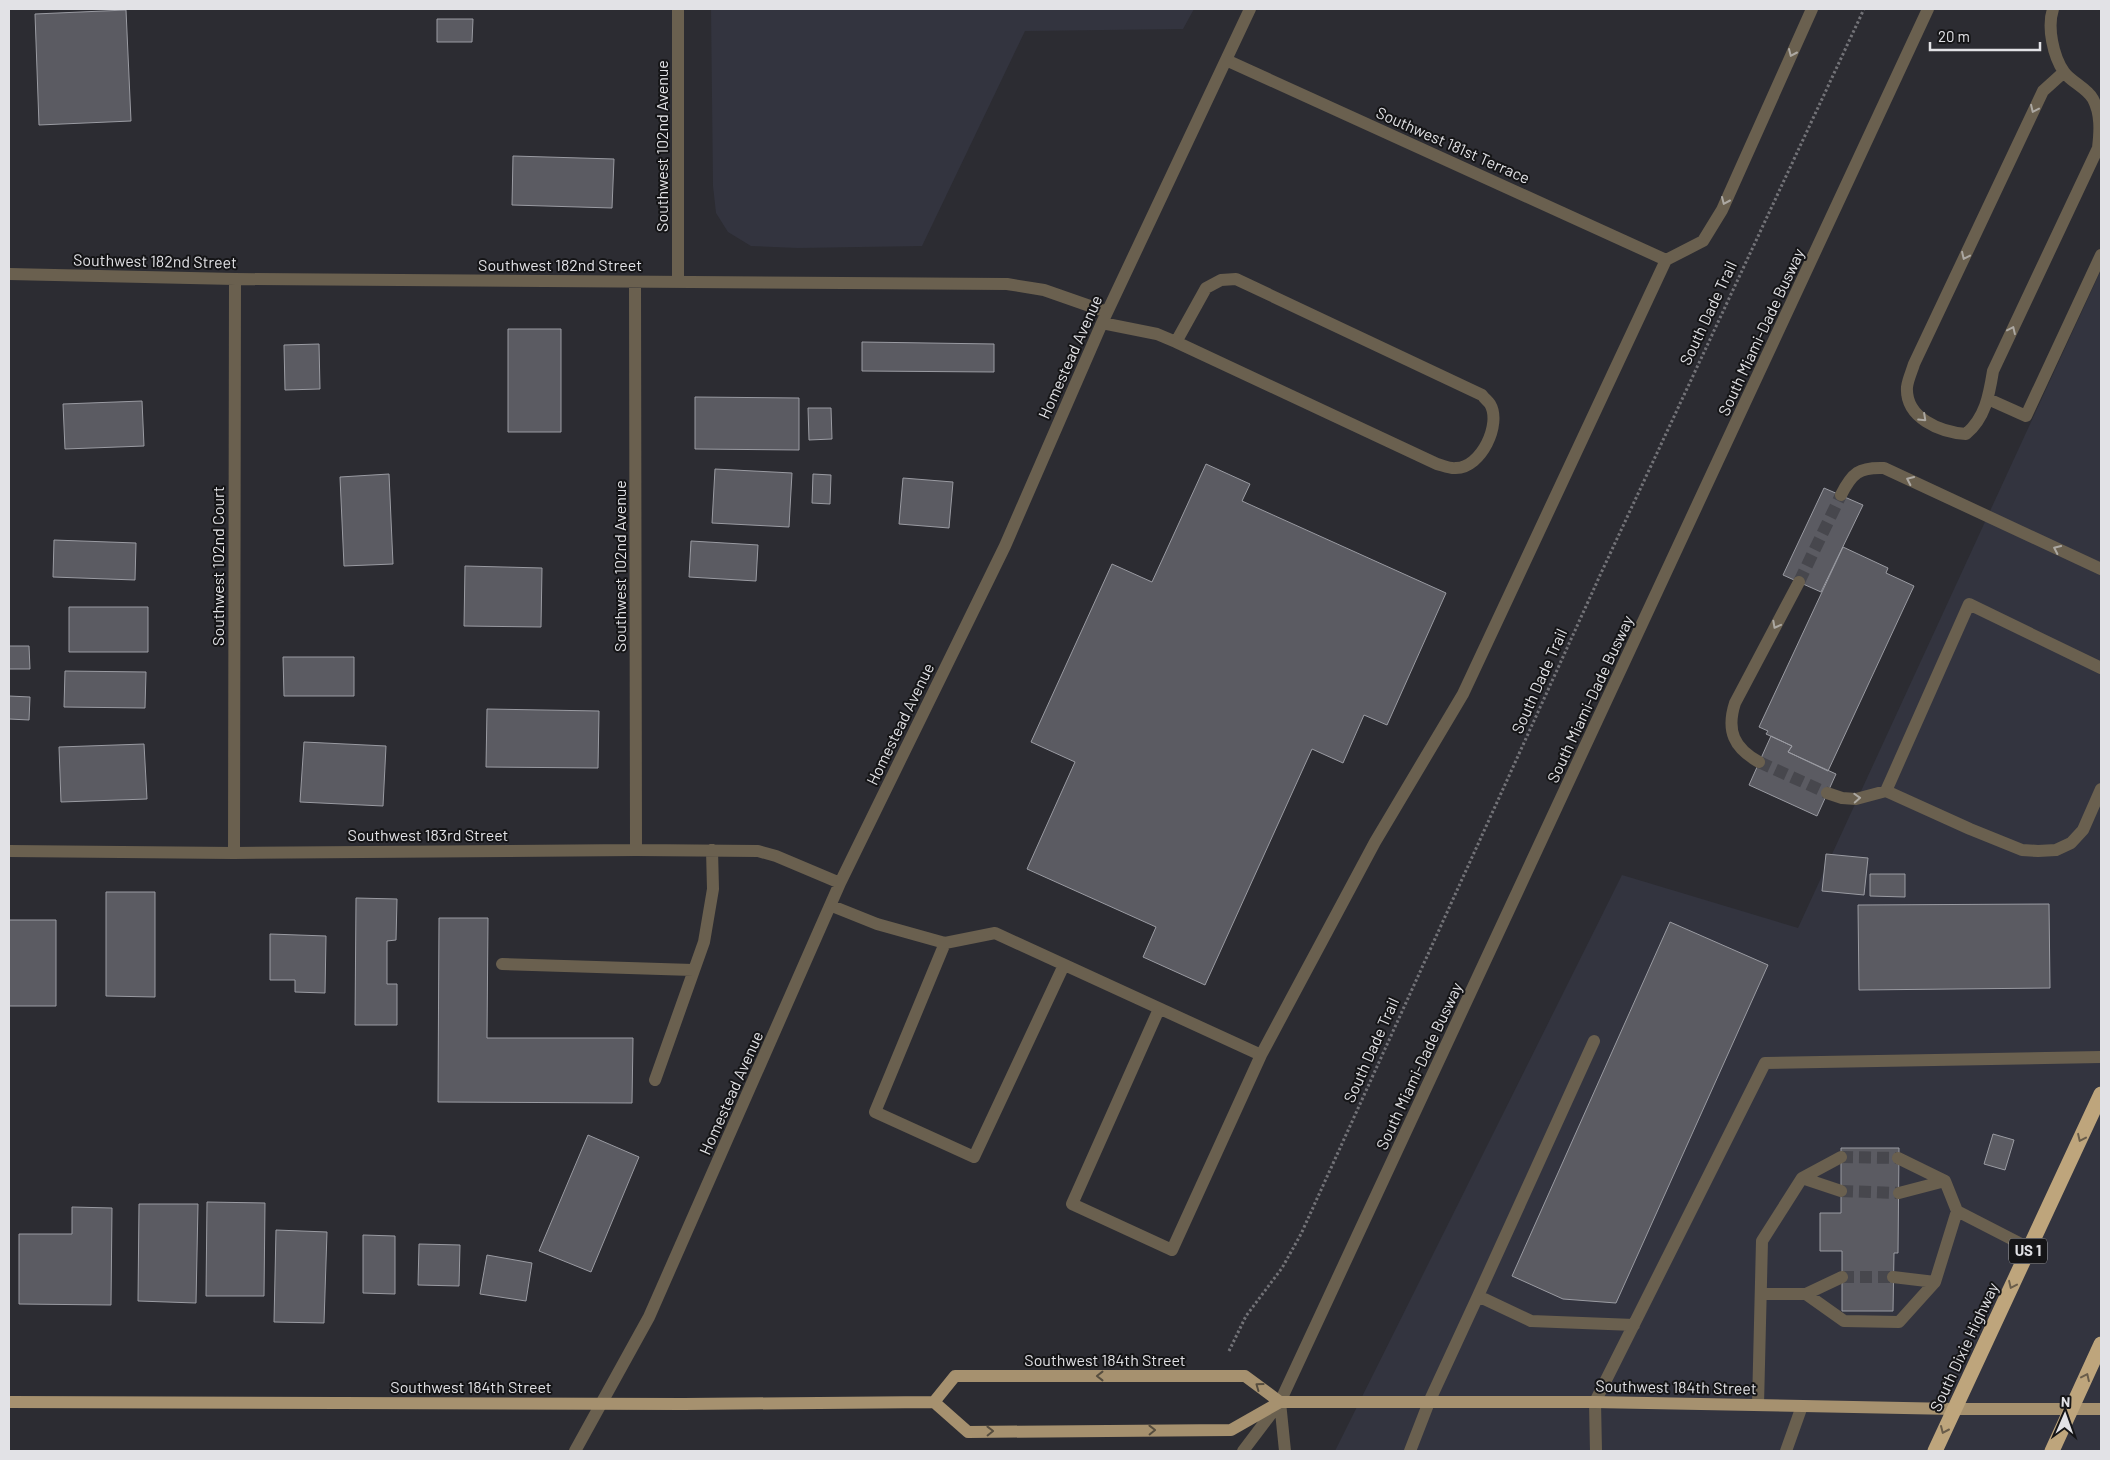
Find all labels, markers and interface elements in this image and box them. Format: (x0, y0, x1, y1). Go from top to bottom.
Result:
scale bar (1930, 20, 2040, 52)
text: 20 m (1938, 27, 1970, 45)
one-way arrow (1788, 48, 1799, 57)
street label: Southwest 102nd Avenue (652, 60, 671, 232)
street label: Southwest 181st Terrace (1373, 102, 1533, 187)
one-way arrow (2030, 104, 2040, 113)
one-way arrow (1721, 196, 1732, 205)
street label: South Miami-Dade Busway (1713, 245, 1808, 418)
street label: Southwest 182nd Street (73, 250, 237, 271)
one-way arrow (1961, 251, 1971, 260)
street label: Southwest 182nd Street (478, 255, 642, 274)
street label: South Dade Trail (1675, 258, 1740, 368)
street label: Homestead Avenue (1034, 292, 1105, 422)
one-way arrow (2006, 326, 2016, 335)
one-way arrow (1918, 412, 1927, 421)
one-way arrow (1906, 475, 1915, 486)
street label: Southwest 102nd Avenue (610, 480, 629, 652)
street label: Southwest 102nd Court (208, 486, 227, 646)
one-way arrow (2053, 544, 2062, 555)
street label: South Miami-Dade Busway (1542, 612, 1637, 785)
one-way arrow (1772, 620, 1782, 629)
street label: South Dade Trail (1507, 625, 1570, 736)
street label: Homestead Avenue (862, 660, 937, 788)
one-way arrow (1853, 792, 1861, 803)
street label: Southwest 183rd Street (348, 825, 508, 844)
street label: South Miami-Dade Busway (1371, 979, 1466, 1152)
street label: South Dade Trail (1339, 994, 1402, 1105)
street label: Homestead Avenue (695, 1028, 766, 1158)
one-way arrow (2076, 1133, 2087, 1142)
road number: US 1 (2009, 1238, 2047, 1264)
street label: South Dixie Highway (1925, 1279, 2002, 1414)
one-way arrow (2008, 1280, 2018, 1289)
street label: Southwest 184th Street (1024, 1350, 1186, 1369)
one-way arrow (1096, 1371, 1104, 1381)
one-way arrow (2080, 1373, 2090, 1382)
street label: Southwest 184th Street (1595, 1376, 1757, 1397)
street label: Southwest 184th Street (390, 1377, 552, 1396)
one-way arrow (1255, 1383, 1265, 1392)
north arrow (2040, 1390, 2090, 1440)
text: N (2061, 1393, 2070, 1410)
one-way arrow (1148, 1425, 1156, 1435)
one-way arrow (1940, 1425, 1951, 1434)
one-way arrow (986, 1426, 994, 1436)

